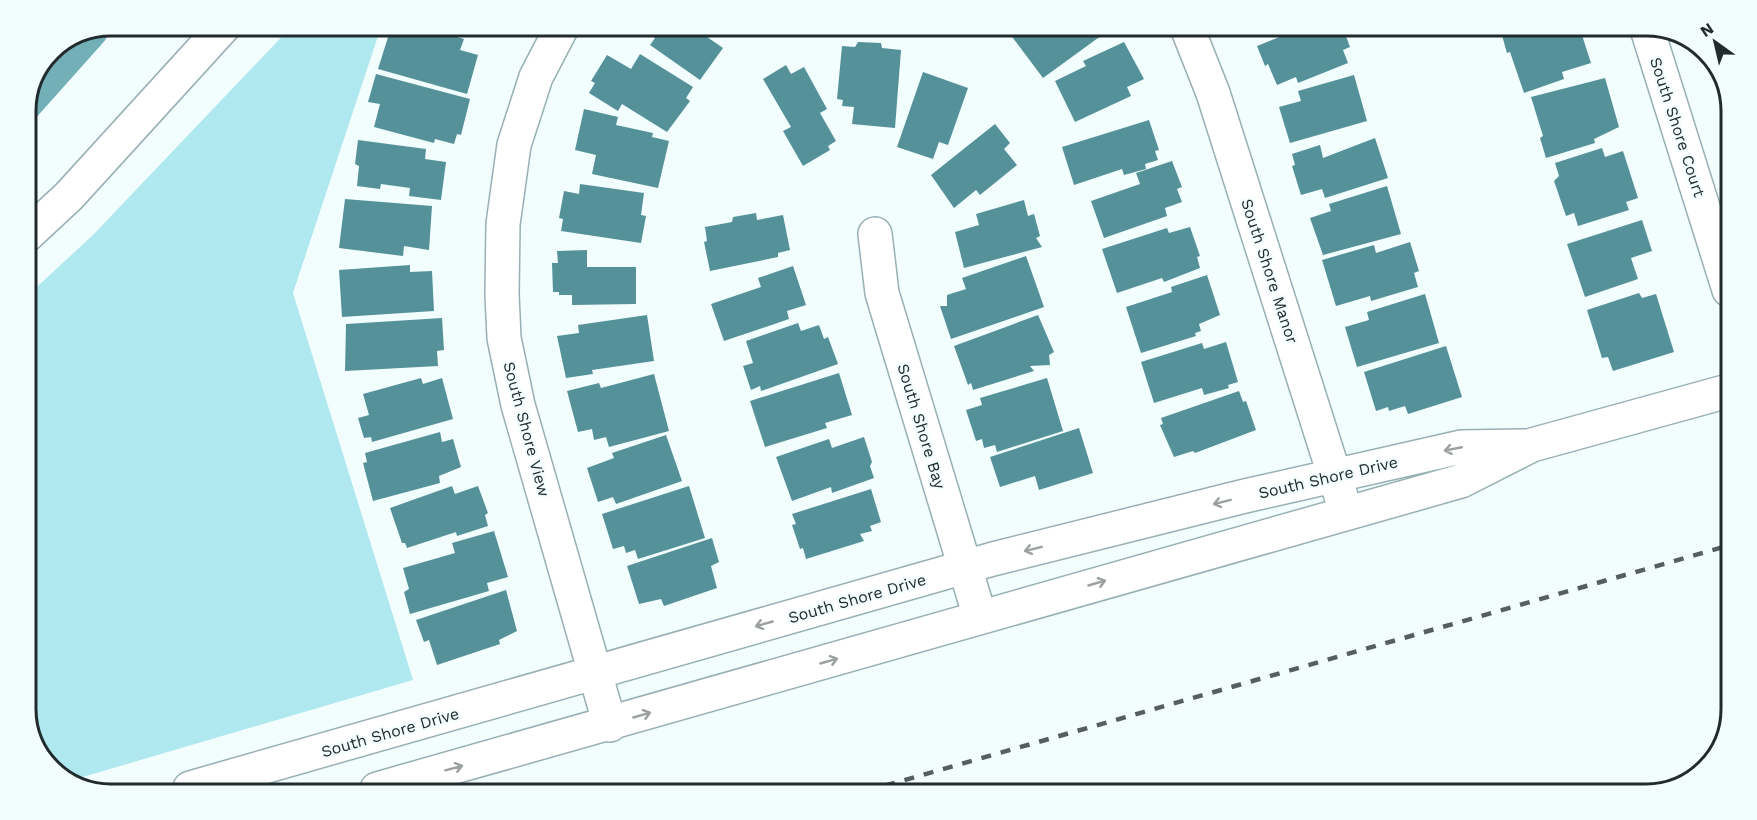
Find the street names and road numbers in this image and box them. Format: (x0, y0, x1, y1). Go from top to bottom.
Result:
street label: South Shore Court (1646, 55, 1709, 200)
street label: South Shore Manor (1237, 196, 1302, 346)
street label: South Shore View (499, 360, 554, 499)
street label: South Shore Bay (893, 361, 950, 492)
street label: South Shore Drive (1257, 452, 1400, 503)
street label: South Shore Drive (786, 570, 928, 627)
street label: South Shore Drive (319, 704, 461, 761)

